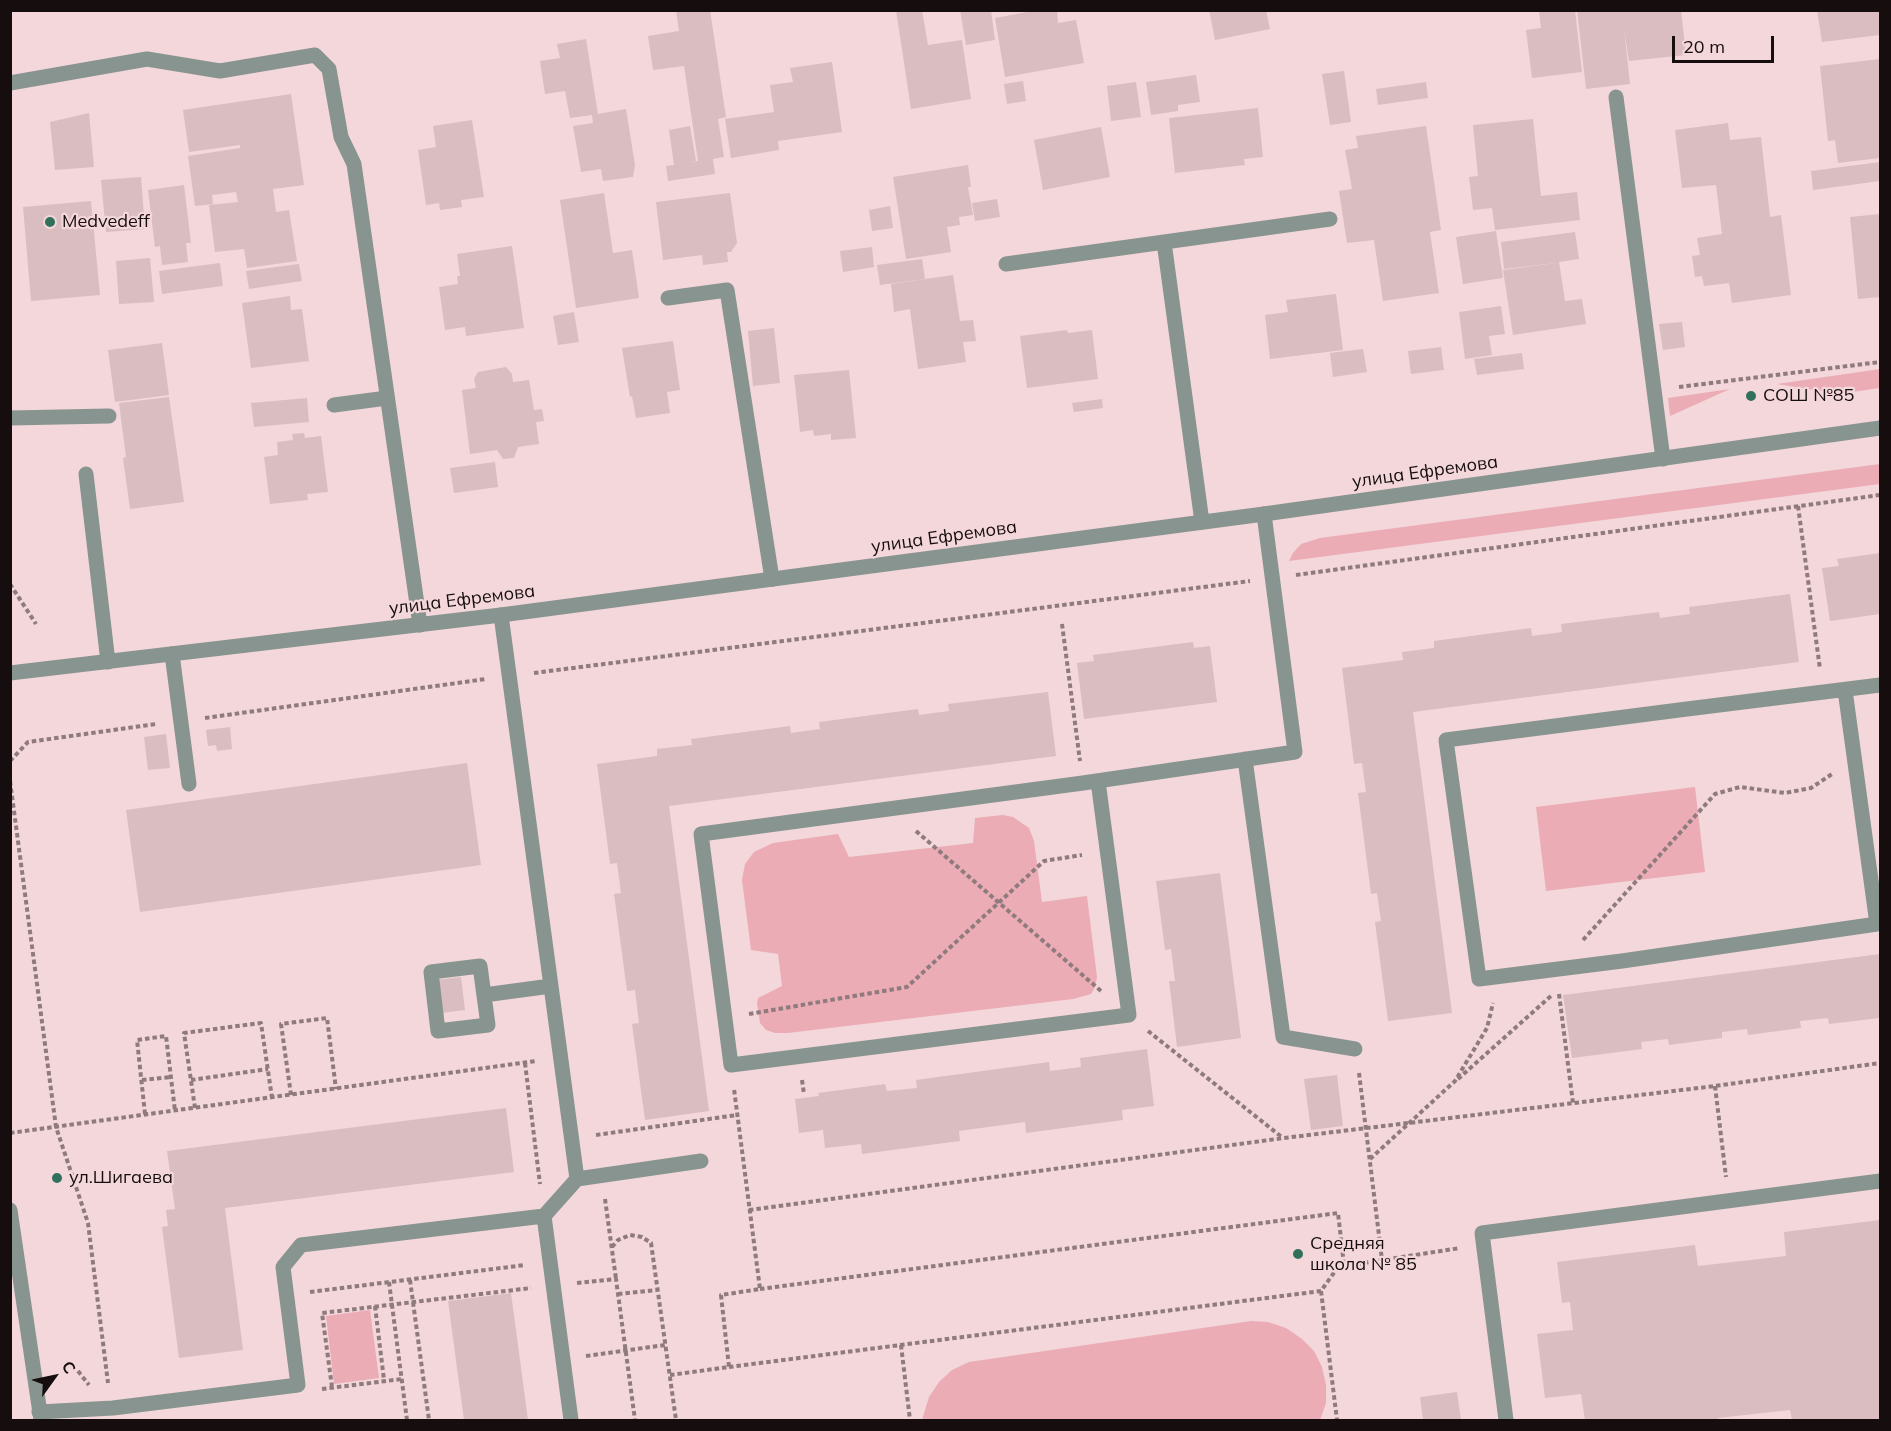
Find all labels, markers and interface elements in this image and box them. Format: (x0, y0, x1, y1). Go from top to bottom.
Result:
scale bar (1675, 24, 1777, 62)
text: 20 m (1683, 35, 1725, 58)
place label: Medvedeff (62, 211, 150, 233)
marker: Medvedeff (43, 215, 57, 229)
place label: СОШ №85 (1763, 385, 1854, 407)
marker: СОШ №85 (1744, 389, 1758, 403)
street label: улица Ефремова (1351, 451, 1499, 493)
street label: улица Ефремова (870, 516, 1018, 558)
street label: улица Ефремова (388, 580, 536, 620)
place label: ул.Шигаева (69, 1167, 173, 1189)
marker: ул.Шигаева (50, 1171, 64, 1185)
place label: Средняя школа № 85 (1310, 1233, 1417, 1276)
marker: Средняя школа № 85 (1291, 1247, 1305, 1261)
north arrow (24, 1347, 84, 1407)
text: С (58, 1357, 80, 1377)

